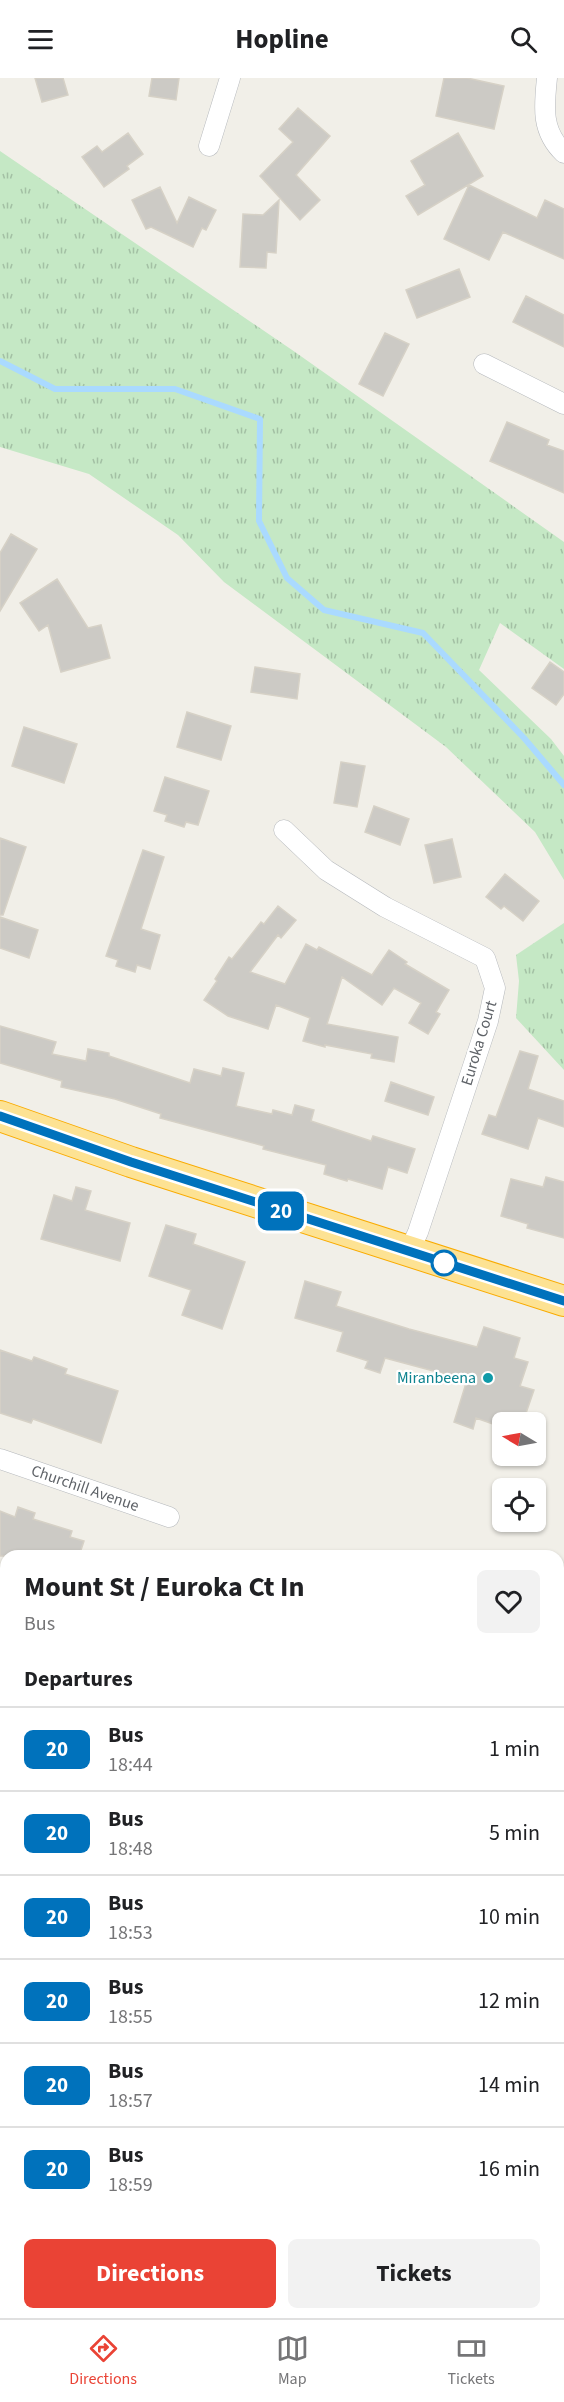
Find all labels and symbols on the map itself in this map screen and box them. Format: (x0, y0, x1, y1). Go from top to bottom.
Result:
street label: Euroka Court (456, 997, 503, 1088)
line badge: 20 (254, 1192, 308, 1230)
unlabelled marker (431, 1250, 457, 1276)
place label: Miranbeena (397, 1367, 476, 1389)
marker: Miranbeena (481, 1371, 495, 1385)
north arrow (492, 1412, 546, 1466)
street label: Churchill Avenue (28, 1460, 142, 1517)

